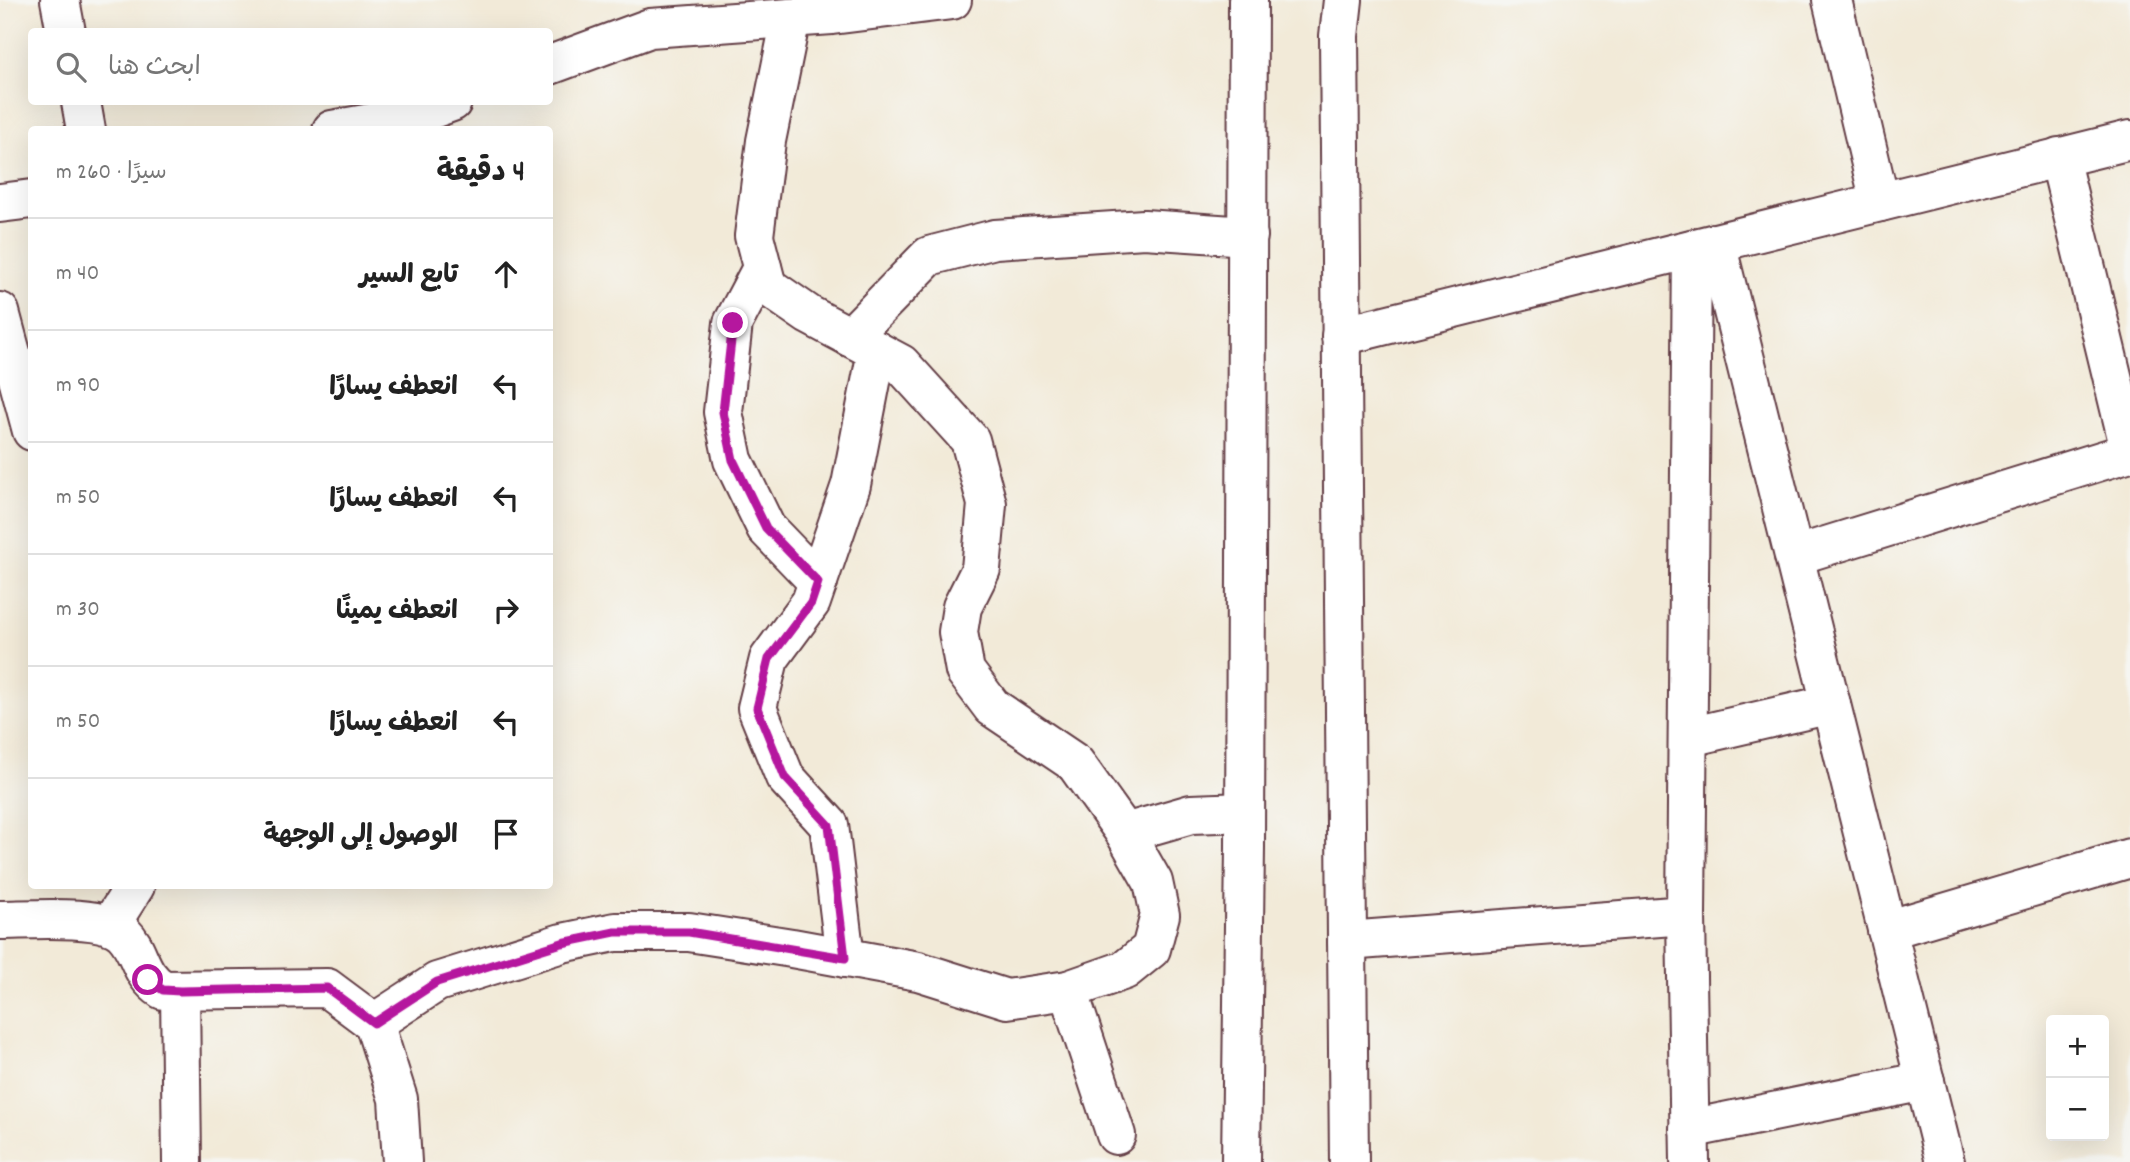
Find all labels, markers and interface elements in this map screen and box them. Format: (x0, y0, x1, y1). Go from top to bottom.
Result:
search box (28, 28, 553, 105)
icon: search (52, 48, 90, 86)
text: ابحث هنا (108, 50, 201, 87)
text: 4 دقيقة (436, 153, 525, 196)
text: سيرًا · 260 m (56, 157, 167, 190)
icon: ahead (487, 255, 525, 293)
text: 40 m (56, 258, 99, 291)
text: تابع السير (359, 258, 458, 295)
route end (717, 307, 748, 338)
icon: left (487, 367, 525, 405)
text: 90 m (56, 370, 100, 403)
text: انعطف يسارًا (329, 370, 458, 407)
icon: left (487, 479, 525, 517)
text: 50 m (56, 482, 100, 515)
text: انعطف يسارًا (329, 482, 458, 519)
icon: right (487, 591, 525, 629)
text: 30 m (56, 594, 100, 627)
text: انعطف يمينًا (336, 594, 458, 631)
icon: left (487, 703, 525, 741)
text: 50 m (56, 706, 100, 739)
text: انعطف يسارًا (329, 706, 458, 743)
icon: arrive (487, 815, 525, 853)
text: الوصول إلى الوجهة (263, 818, 458, 855)
route start (132, 964, 163, 995)
map controls (2046, 1015, 2109, 1141)
button: + (2046, 1015, 2109, 1078)
button: − (2046, 1078, 2109, 1141)

